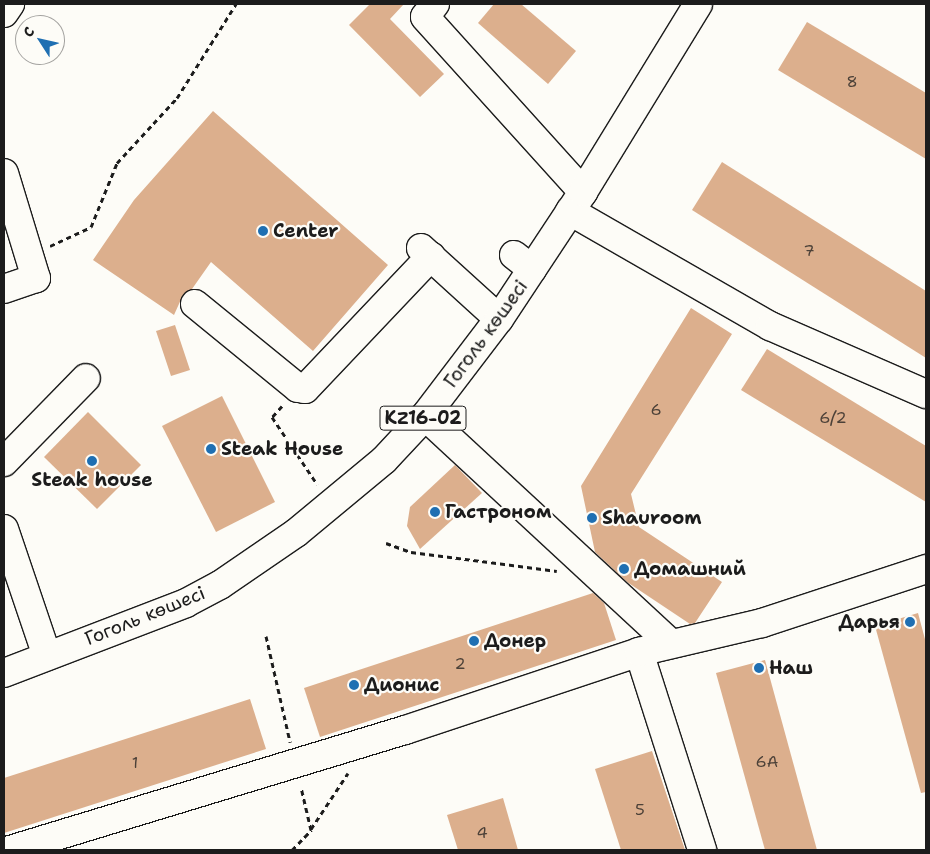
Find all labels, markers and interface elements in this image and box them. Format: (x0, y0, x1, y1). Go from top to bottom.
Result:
north arrow (15, 15, 65, 65)
text: С (19, 23, 38, 41)
house number: 8 (846, 72, 858, 92)
place label: Center (273, 220, 338, 242)
marker: Center (257, 225, 269, 237)
house number: 7 (803, 241, 815, 261)
street label: Гоголь көшесі (439, 276, 533, 392)
house number: 6 (650, 400, 662, 420)
road number: KZ16-02 (379, 402, 467, 433)
house number: 6/2 (819, 408, 847, 428)
place label: Steak House (221, 438, 343, 460)
marker: Steak House (205, 443, 217, 455)
marker: Steak house (86, 455, 98, 467)
place label: Steak house (31, 469, 153, 491)
place label: Гастроном (445, 501, 551, 523)
marker: Гастроном (429, 506, 441, 518)
place label: Shauroom (602, 507, 702, 529)
marker: Shauroom (586, 512, 598, 524)
place label: Домашний (634, 558, 746, 580)
marker: Домашний (618, 563, 630, 575)
street label: Гоголь көшесі (82, 582, 208, 650)
place label: Дарья (838, 611, 900, 633)
marker: Дарья (904, 616, 916, 628)
place label: Донер (484, 630, 546, 652)
marker: Донер (468, 635, 480, 647)
house number: 2 (454, 654, 466, 674)
place label: Наш (769, 657, 813, 679)
marker: Наш (753, 662, 765, 674)
place label: Дионис (364, 674, 440, 696)
marker: Дионис (348, 679, 360, 691)
house number: 6А (756, 752, 778, 772)
house number: 1 (132, 753, 138, 773)
house number: 5 (635, 800, 645, 820)
house number: 4 (476, 823, 488, 843)

